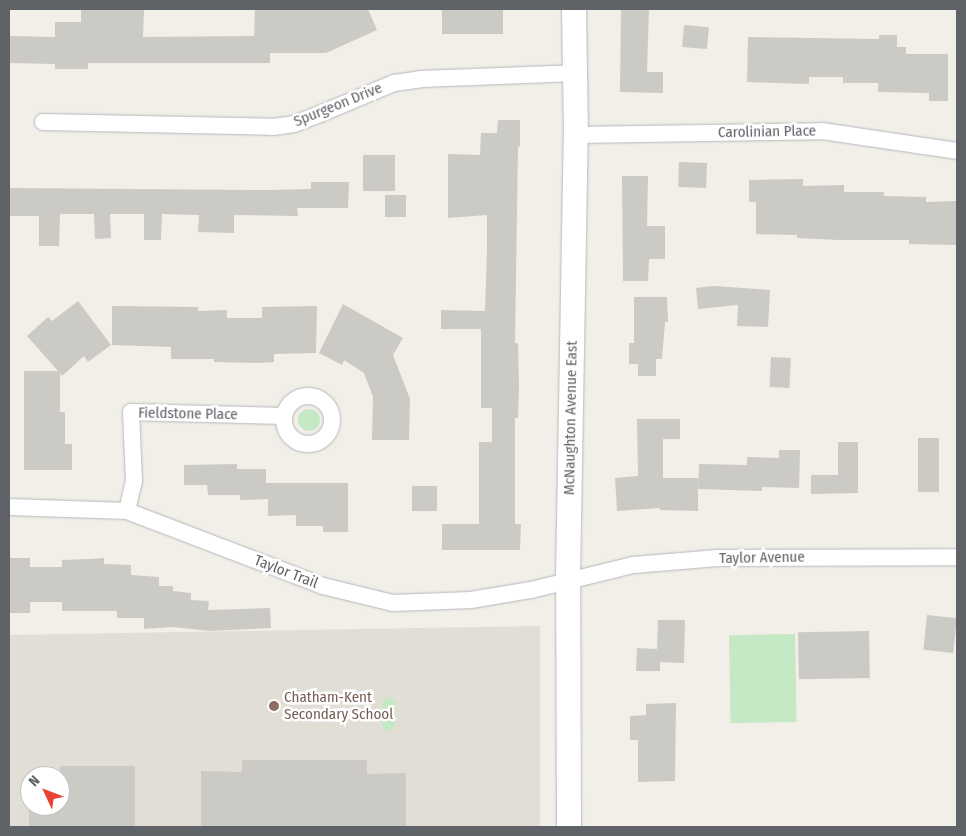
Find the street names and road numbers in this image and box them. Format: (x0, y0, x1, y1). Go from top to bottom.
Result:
street label: Spurgeon Drive (291, 79, 385, 131)
street label: Carolinian Place (718, 122, 816, 142)
street label: McNaughton Avenue East (561, 341, 581, 495)
street label: Fieldstone Place (138, 404, 238, 424)
street label: Taylor Avenue (719, 548, 805, 568)
street label: Taylor Trail (252, 552, 320, 592)

